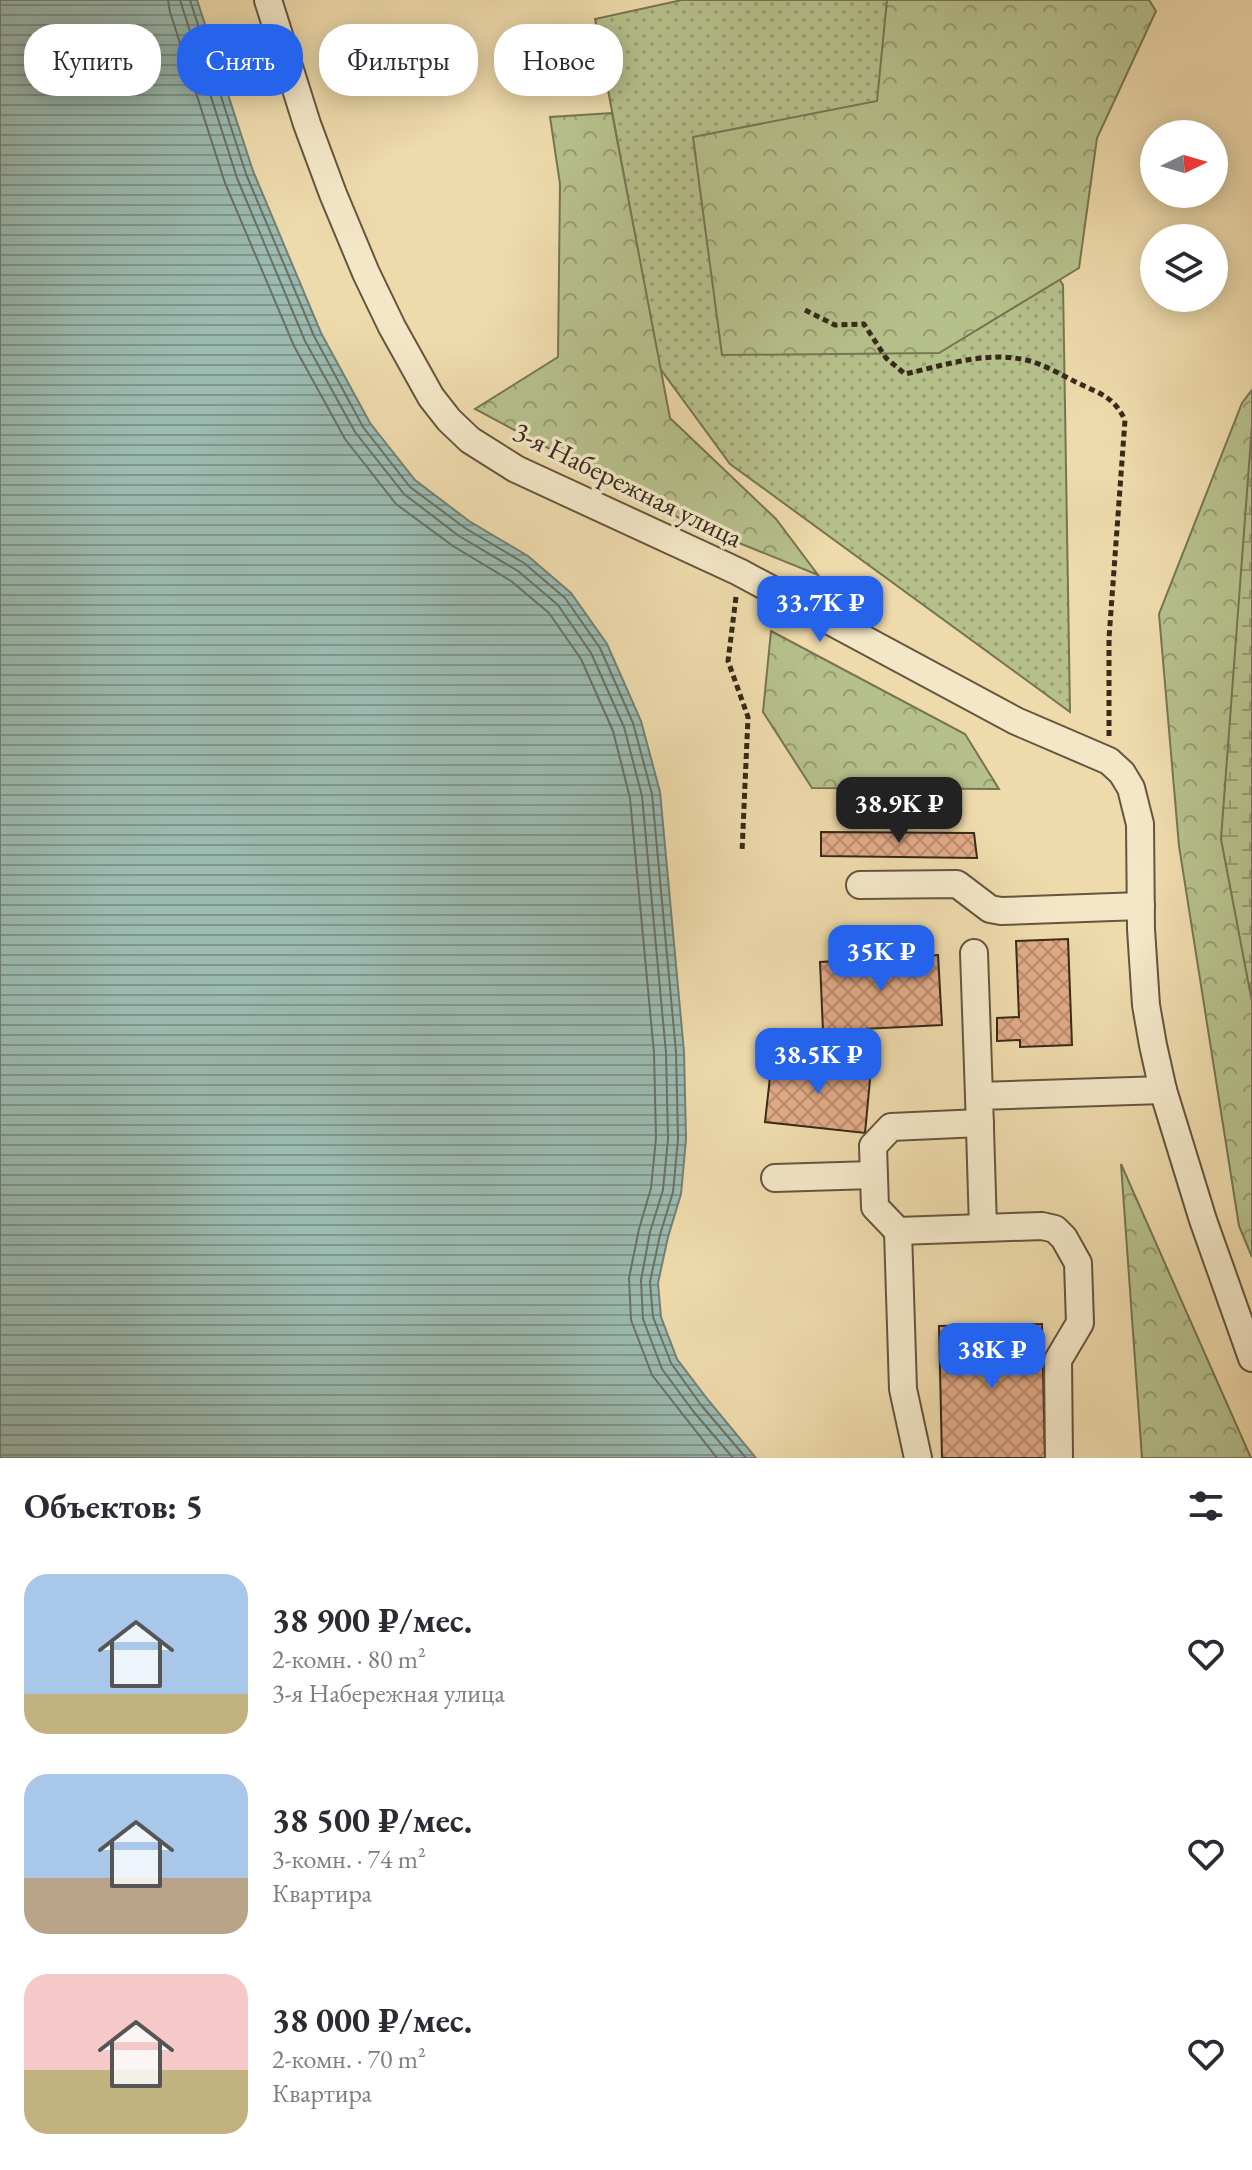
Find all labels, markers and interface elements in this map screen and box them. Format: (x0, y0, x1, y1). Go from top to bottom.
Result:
chip: Купить (24, 24, 161, 96)
chip: Снять (177, 24, 303, 96)
chip: Фильтры (319, 24, 478, 96)
chip: Новое (494, 24, 623, 96)
north arrow (1140, 120, 1228, 208)
map controls (1140, 120, 1228, 312)
button: layers (1140, 224, 1228, 312)
street label: 3-я Набережная улица (507, 413, 749, 555)
pin: 33.7K ₽ (746, 576, 894, 644)
text: 33.7K ₽ (775, 585, 865, 619)
pin: 38.9K ₽ (825, 777, 973, 845)
text: 38.9K ₽ (854, 786, 944, 820)
pin: 35K ₽ (825, 925, 937, 993)
text: 35K ₽ (846, 934, 916, 968)
pin: 38.5K ₽ (744, 1028, 892, 1096)
text: 38.5K ₽ (773, 1037, 863, 1071)
pin: 38K ₽ (936, 1323, 1048, 1391)
text: 38K ₽ (957, 1332, 1027, 1366)
text: Объектов: 5 (24, 1484, 203, 1528)
icon: filters (1184, 1484, 1228, 1528)
text: 38 900 ₽/мес. (272, 1598, 472, 1642)
icon: home (88, 1606, 184, 1702)
icon: heart (1184, 1632, 1228, 1676)
text: 2-комн. · 80 m² (272, 1642, 426, 1676)
text: 3-я Набережная улица (272, 1676, 505, 1710)
text: 38 500 ₽/мес. (272, 1798, 472, 1842)
icon: home (88, 1806, 184, 1902)
icon: heart (1184, 1832, 1228, 1876)
text: 3-комн. · 74 m² (272, 1842, 426, 1876)
text: Квартира (272, 1876, 372, 1910)
text: 38 000 ₽/мес. (272, 1998, 472, 2042)
icon: home (88, 2006, 184, 2102)
icon: heart (1184, 2032, 1228, 2076)
text: 2-комн. · 70 m² (272, 2042, 426, 2076)
text: Квартира (272, 2076, 372, 2110)

